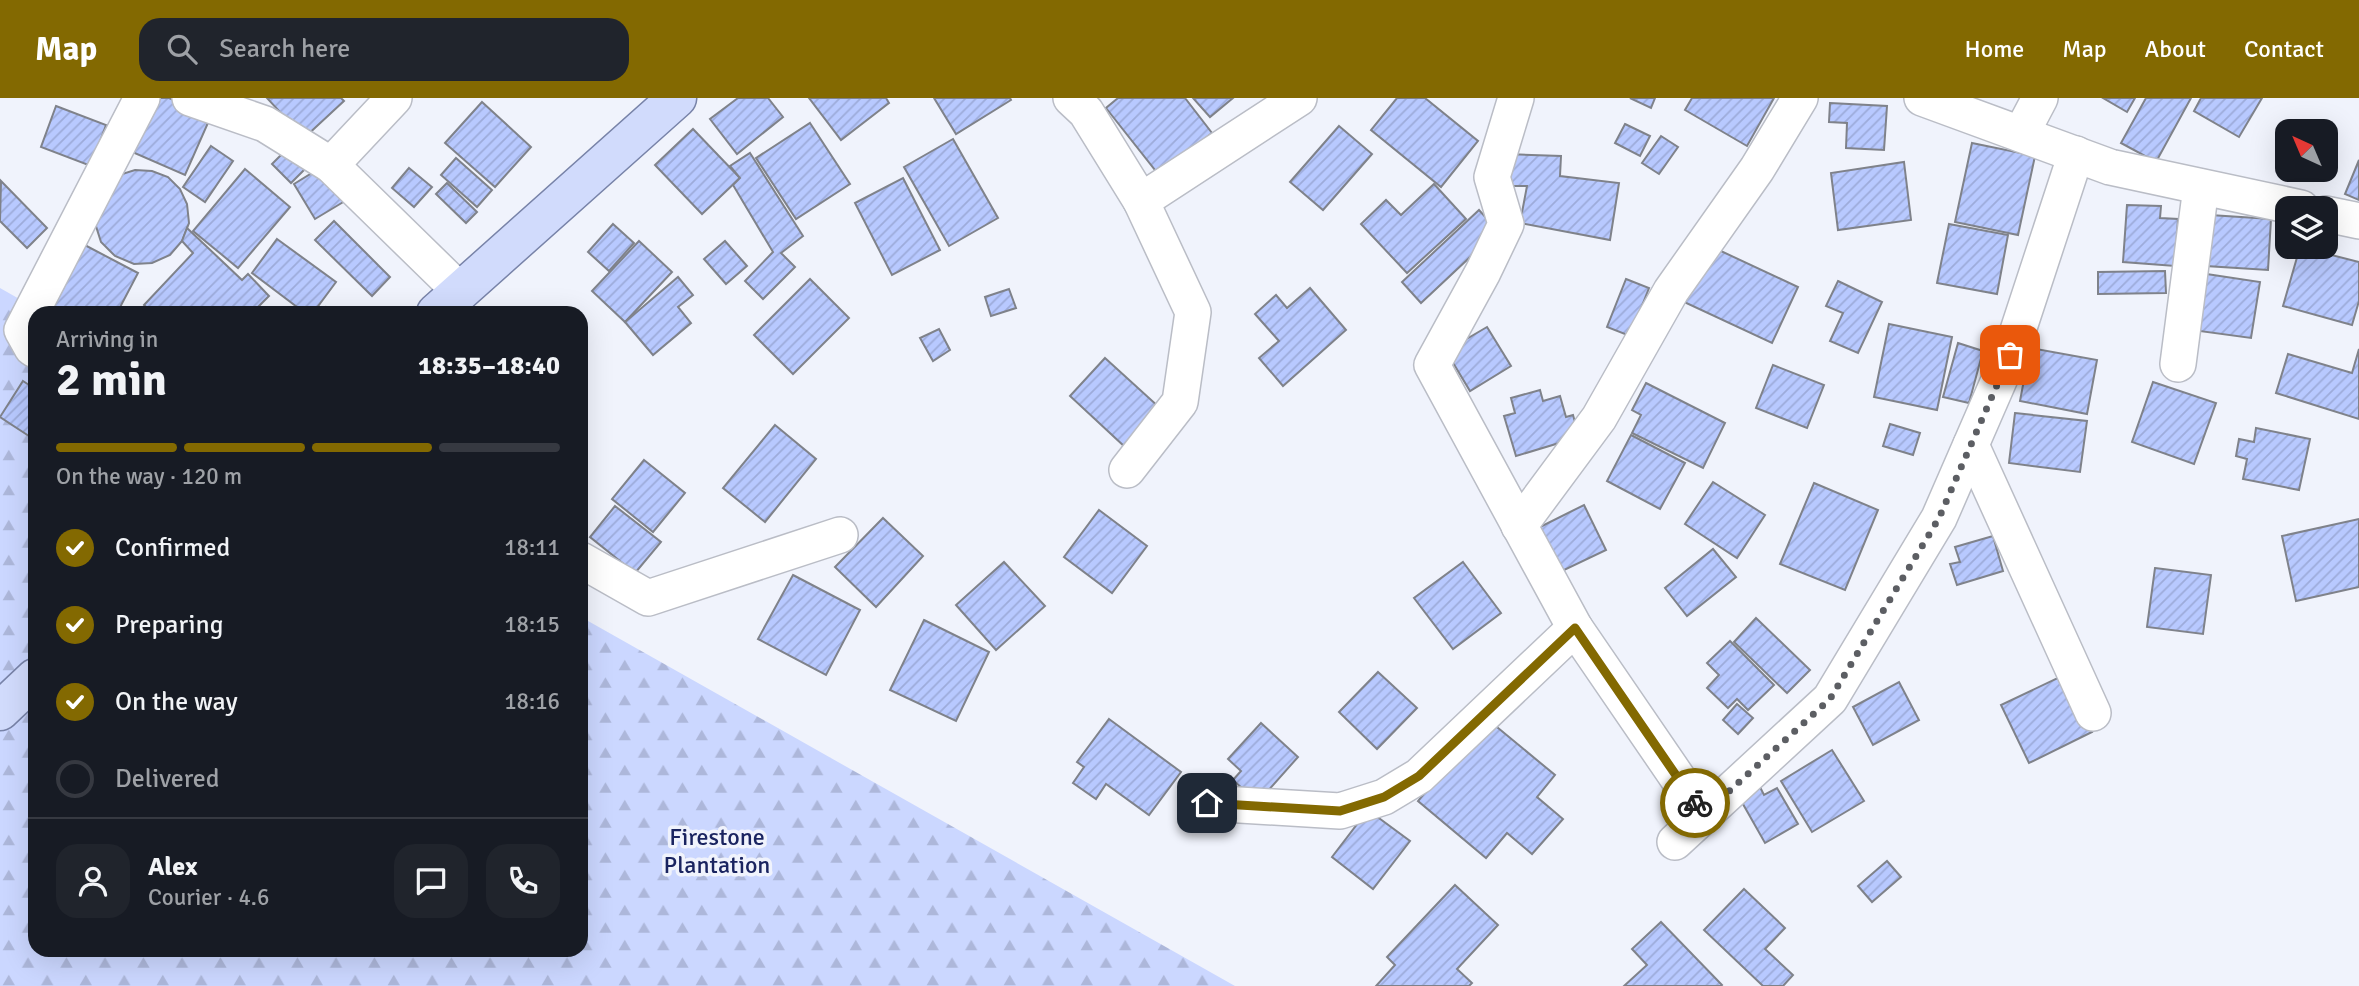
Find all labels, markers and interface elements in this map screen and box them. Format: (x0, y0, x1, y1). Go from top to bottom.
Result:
search box (139, 18, 629, 81)
text: Map (35, 29, 97, 70)
icon: search (163, 30, 201, 68)
text: Search here (219, 33, 350, 65)
text: Home (1964, 34, 2024, 64)
text: Map (2062, 34, 2107, 64)
text: About (2145, 34, 2206, 64)
text: Contact (2244, 34, 2324, 64)
north arrow (2275, 119, 2338, 182)
map controls (2275, 119, 2338, 259)
button: layers (2275, 196, 2338, 259)
text: Arriving in (56, 325, 158, 354)
pin (1980, 325, 2040, 385)
icon: bag (1991, 336, 2029, 374)
text: 18:35–18:40 (418, 350, 560, 382)
text: 2 min (56, 352, 167, 408)
text: On the way · 120 m (56, 462, 242, 491)
icon: check (56, 529, 94, 567)
text: Confirmed (115, 532, 230, 564)
text: 18:11 (504, 533, 560, 562)
icon: check (56, 606, 94, 644)
text: Preparing (115, 609, 223, 641)
text: 18:15 (504, 610, 560, 639)
icon: check (56, 683, 94, 721)
text: On the way (115, 686, 238, 718)
text: 18:16 (504, 687, 560, 716)
text: Delivered (115, 763, 220, 795)
courier (1660, 768, 1730, 838)
pin (1177, 773, 1237, 833)
icon: home (1188, 784, 1226, 822)
icon: bike (1676, 784, 1714, 822)
park label: Firestone Plantation (664, 822, 770, 880)
button: person (56, 844, 130, 918)
button: chat (394, 844, 468, 918)
button: phone (486, 844, 560, 918)
text: Alex (148, 851, 198, 883)
text: Courier · 4.6 (148, 883, 269, 912)

